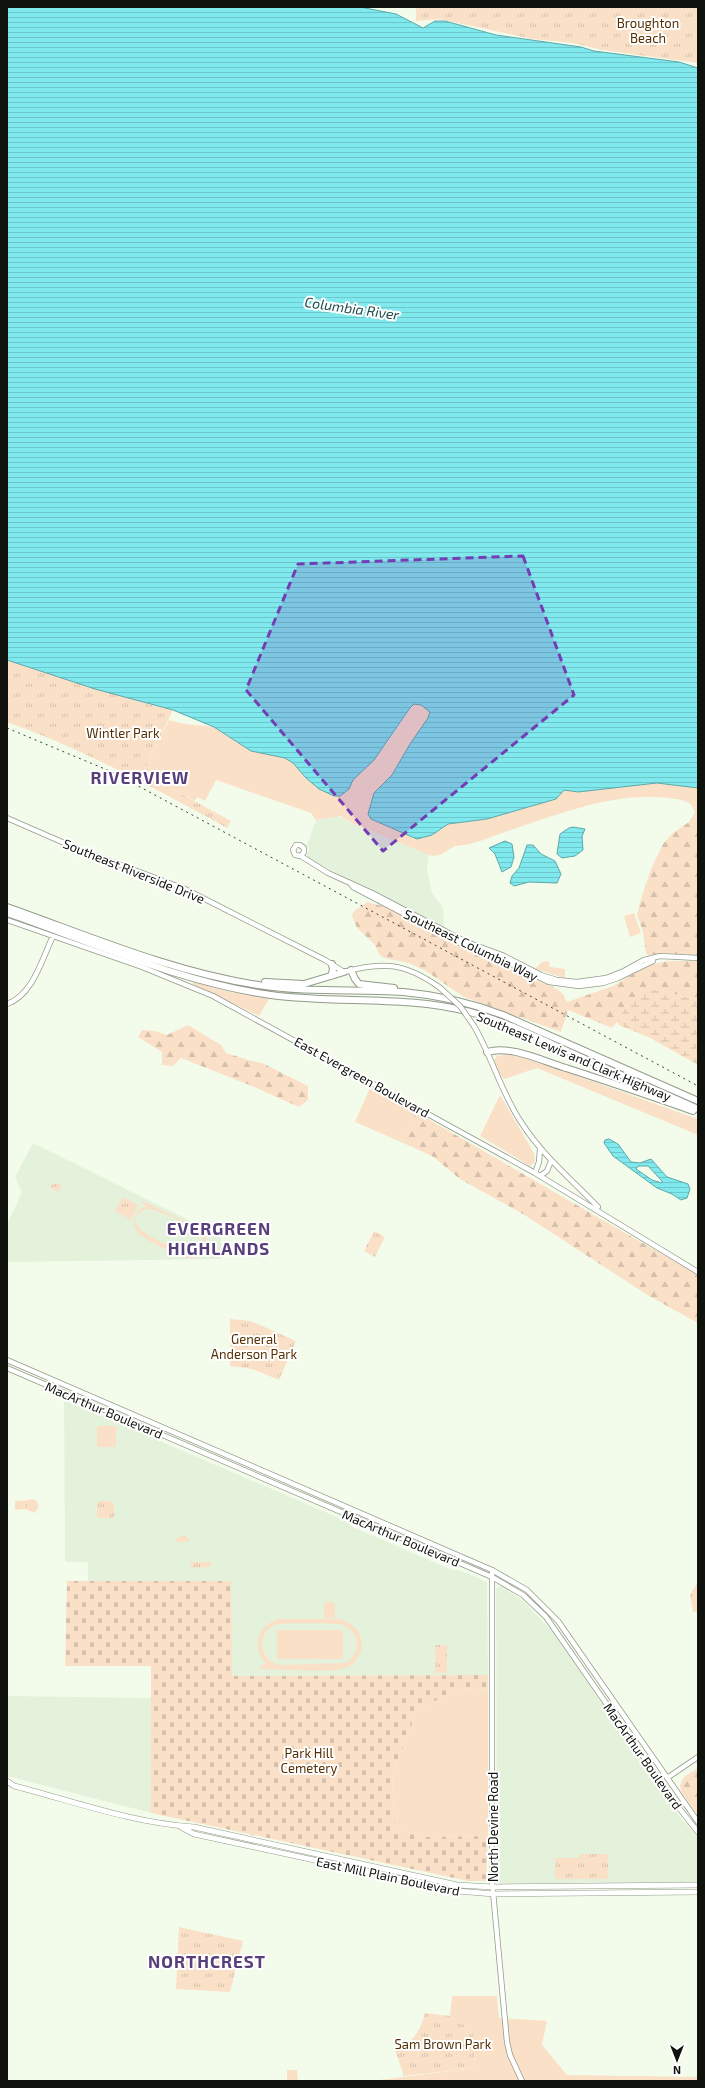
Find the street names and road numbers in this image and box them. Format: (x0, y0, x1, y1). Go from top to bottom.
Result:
street label: Southeast Riverside Drive (61, 835, 207, 907)
street label: Southeast Columbia Way (401, 906, 541, 985)
street label: Southeast Lewis and Clark Highway (474, 1008, 674, 1104)
street label: East Evergreen Boulevard (292, 1033, 432, 1121)
street label: MacArthur Boulevard (43, 1378, 165, 1442)
street label: MacArthur Boulevard (340, 1506, 462, 1570)
street label: MacArthur Boulevard (600, 1700, 686, 1812)
street label: North Devine Road (485, 1772, 501, 1882)
street label: East Mill Plain Boulevard (315, 1853, 461, 1899)

